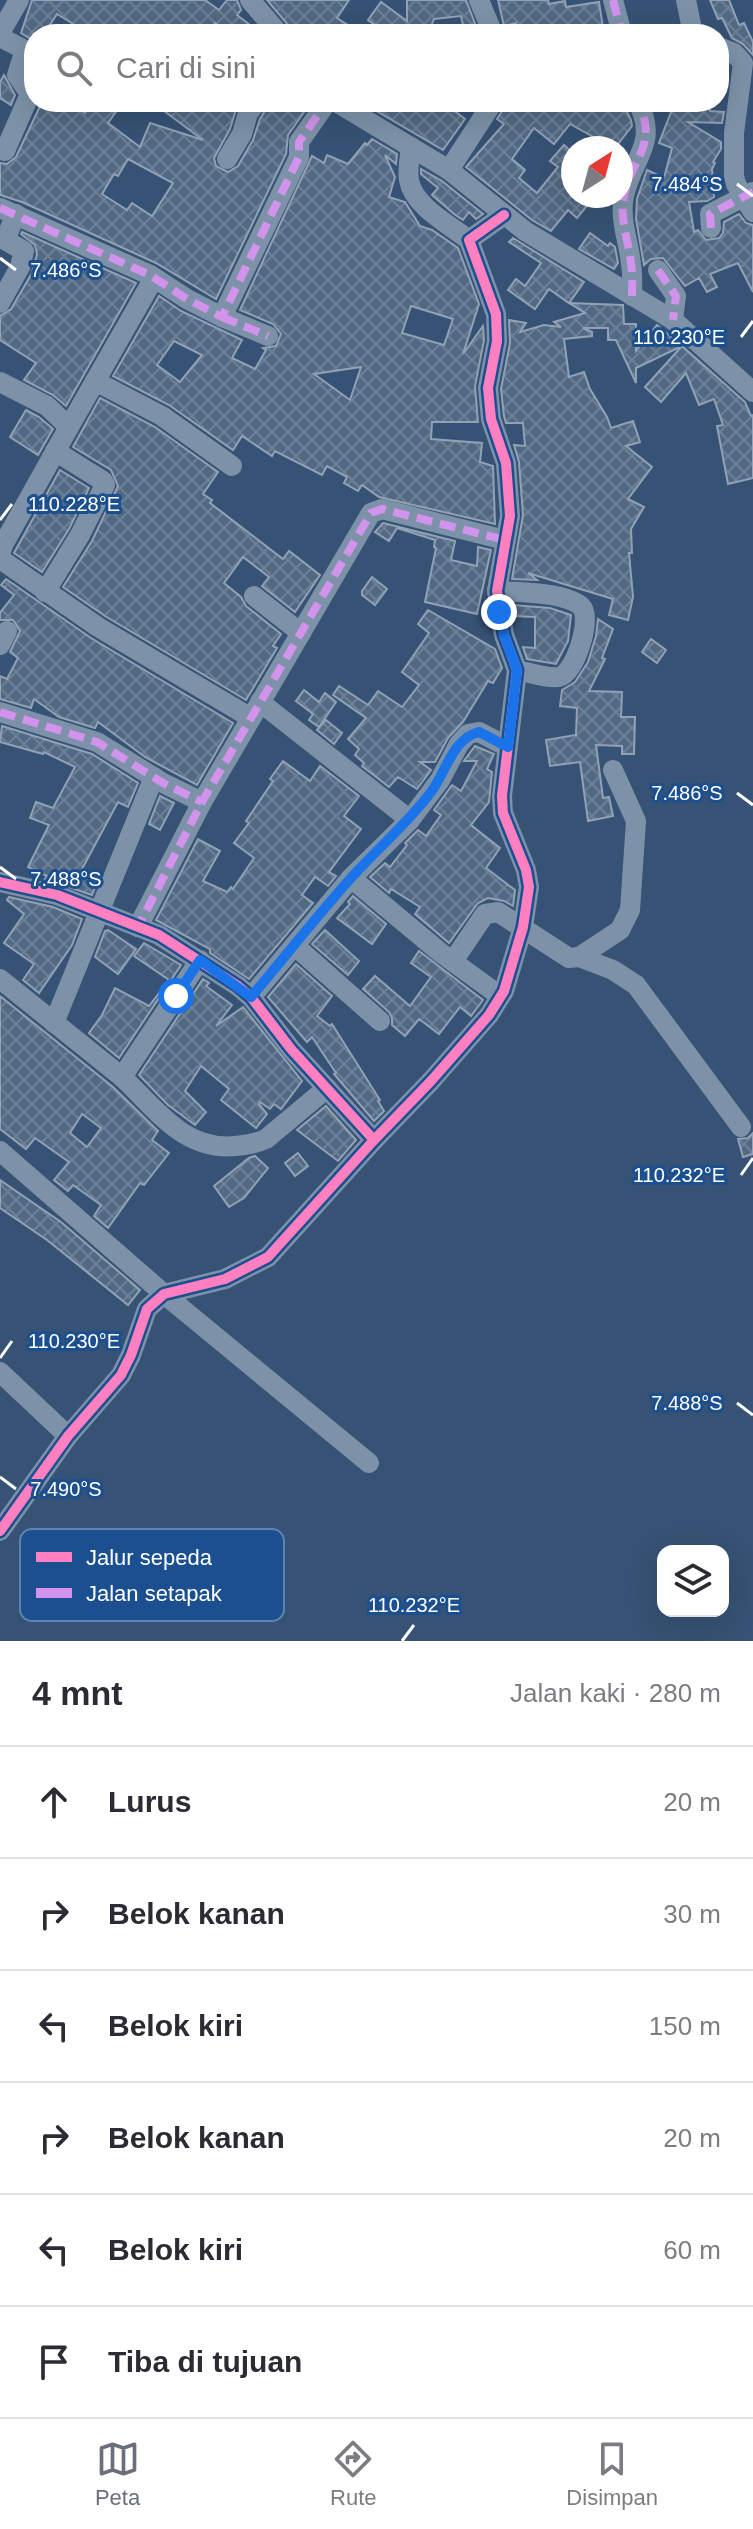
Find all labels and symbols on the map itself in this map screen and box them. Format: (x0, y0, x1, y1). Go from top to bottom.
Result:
north arrow (561, 136, 633, 208)
text: 7.484°S (651, 173, 723, 195)
text: 7.486°S (30, 259, 102, 281)
text: 110.230°E (633, 326, 725, 348)
text: 110.228°E (28, 493, 120, 515)
route end (481, 594, 517, 630)
text: 7.486°S (651, 782, 723, 804)
text: 7.488°S (30, 868, 102, 890)
route start (158, 978, 194, 1014)
text: 110.232°E (633, 1164, 725, 1186)
text: 110.230°E (28, 1330, 120, 1352)
text: 7.488°S (651, 1392, 723, 1414)
text: 7.490°S (30, 1478, 102, 1500)
legend (20, 1529, 284, 1621)
text: Jalur sepeda (86, 1545, 213, 1570)
text: Jalan setapak (86, 1581, 223, 1606)
text: 110.232°E (368, 1594, 460, 1616)

